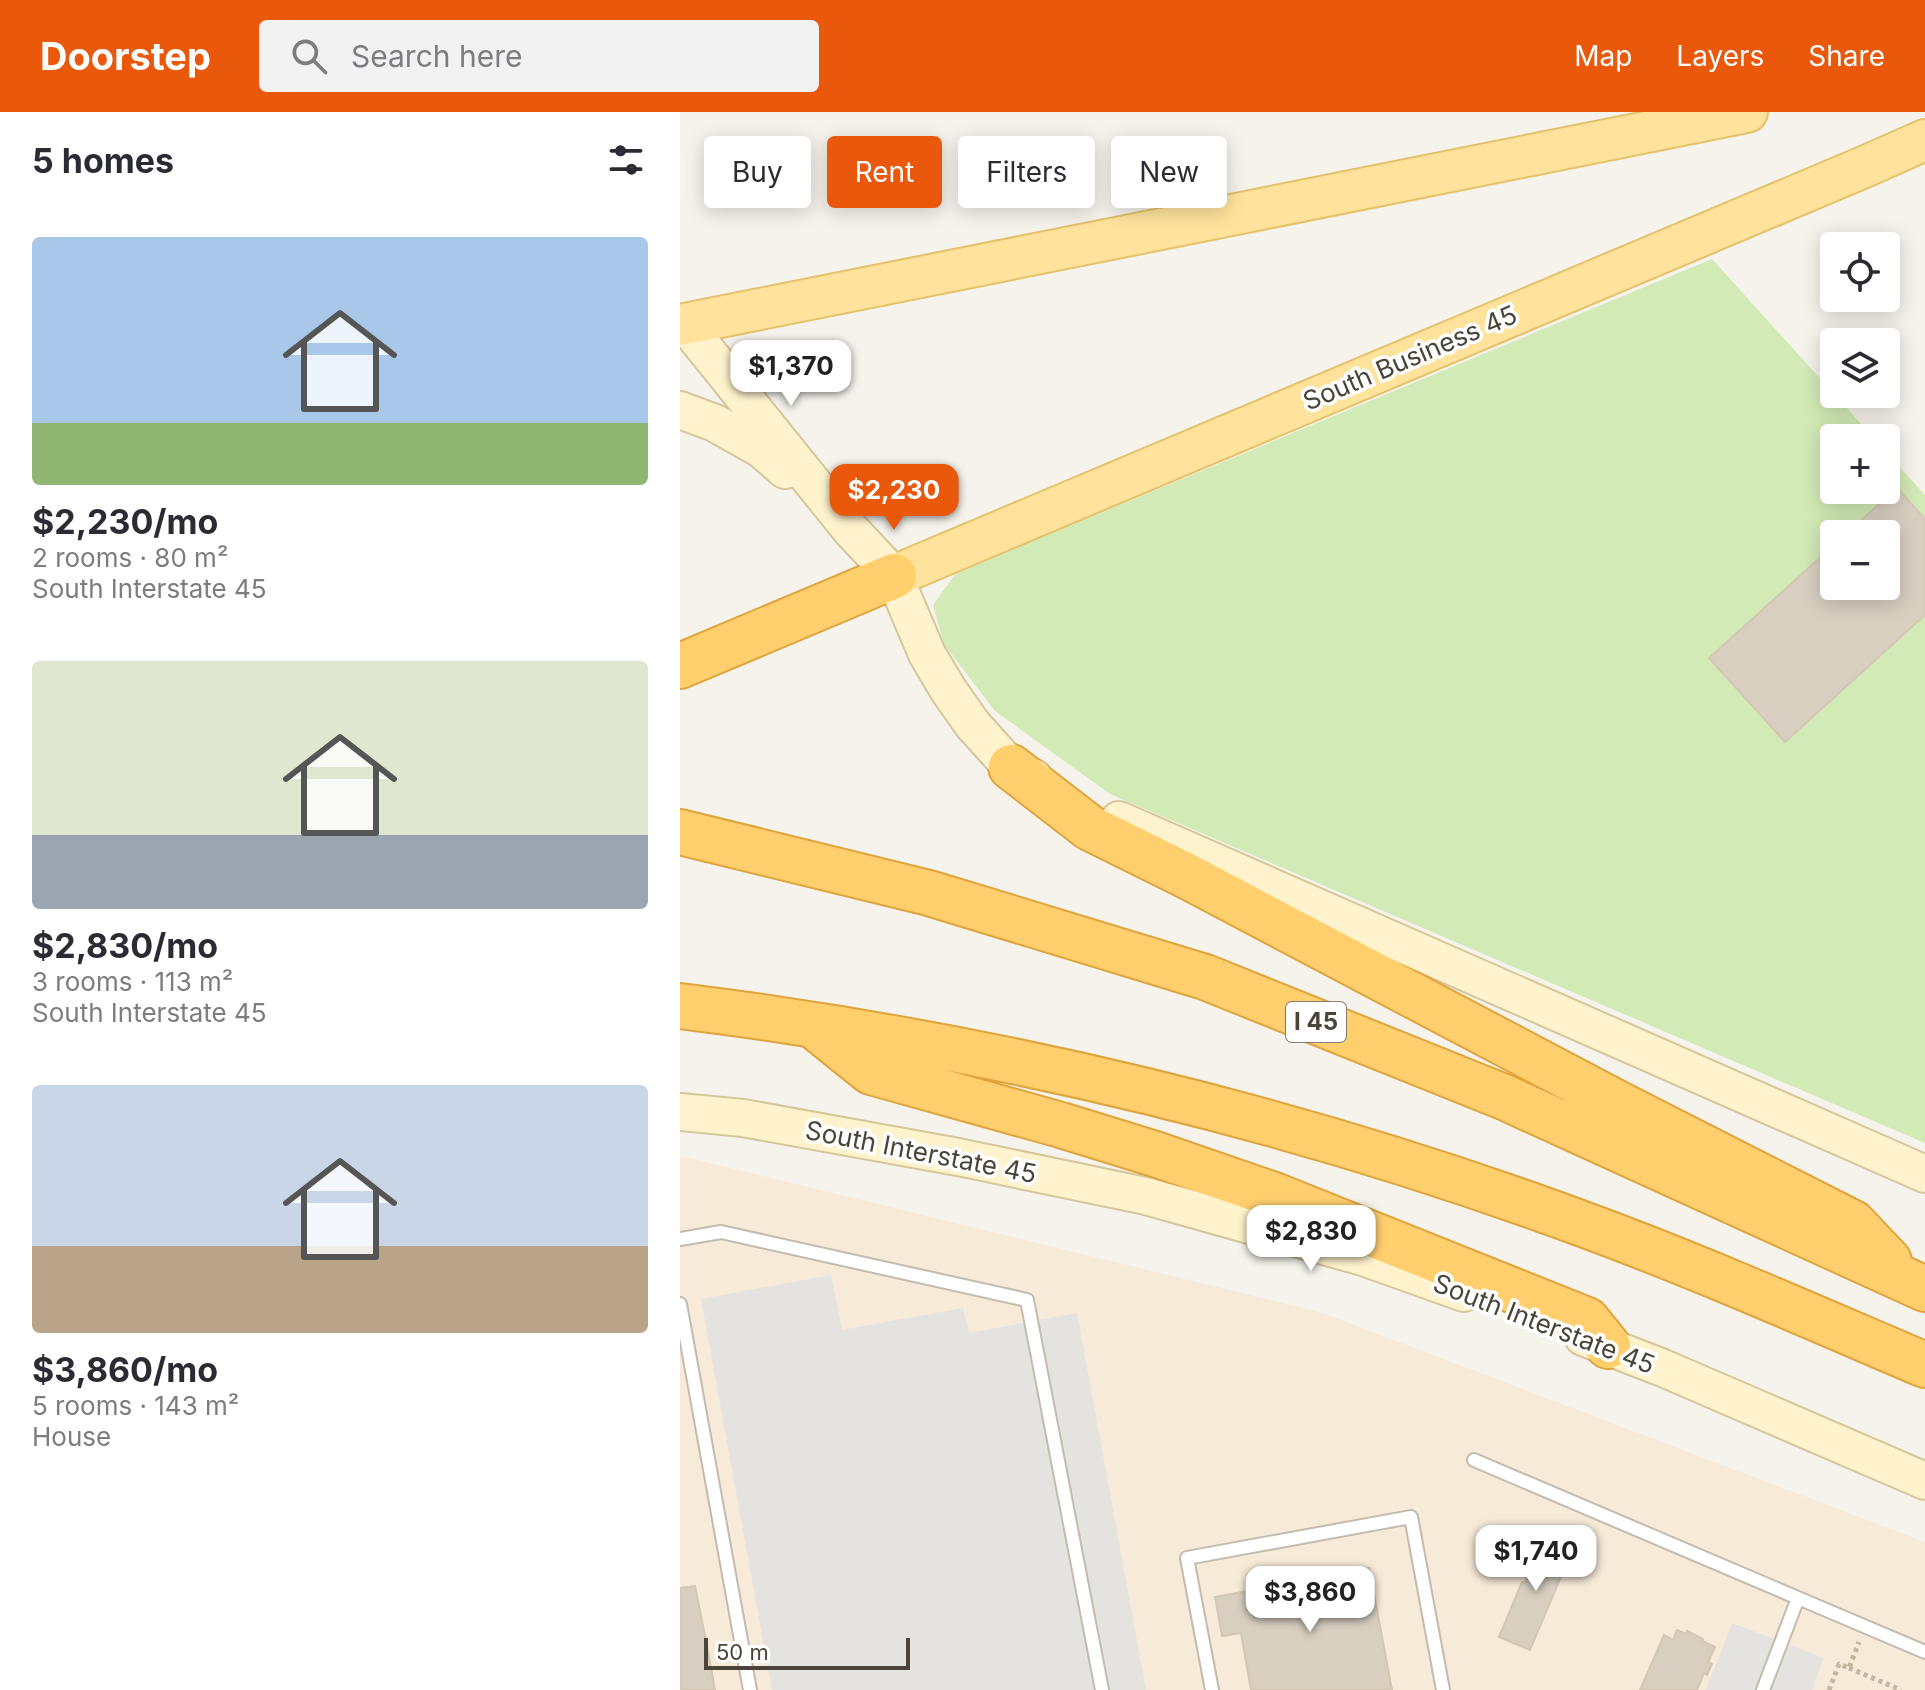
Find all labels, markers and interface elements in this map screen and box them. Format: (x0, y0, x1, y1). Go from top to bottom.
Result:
search box (259, 20, 819, 92)
text: Doorstep (40, 33, 211, 79)
icon: search (287, 34, 331, 78)
text: Search here (351, 38, 522, 74)
text: Map (1574, 39, 1632, 73)
text: Layers (1676, 39, 1764, 73)
text: Share (1808, 39, 1885, 73)
chip: Buy (704, 136, 811, 208)
chip: Rent (827, 136, 942, 208)
chip: Filters (958, 136, 1095, 208)
chip: New (1111, 136, 1227, 208)
icon: filters (604, 138, 648, 182)
text: 5 homes (32, 140, 174, 181)
map controls (1820, 232, 1900, 600)
button: locate (1820, 232, 1900, 312)
icon: home (268, 289, 412, 433)
street label: South Business 45 (1298, 299, 1521, 417)
button: layers (1820, 328, 1900, 408)
pin: $1,370 (726, 340, 856, 408)
text: $1,370 (748, 350, 834, 381)
button: + (1820, 424, 1900, 504)
pin: $2,230 (829, 464, 959, 532)
text: $2,230 (848, 474, 940, 505)
text: $2,230/mo (32, 501, 218, 542)
button: − (1820, 520, 1900, 600)
text: 2 rooms · 80 m² (32, 542, 228, 573)
text: South Interstate 45 (32, 573, 267, 604)
icon: home (268, 713, 412, 857)
text: $2,830/mo (32, 925, 218, 966)
text: 3 rooms · 113 m² (32, 966, 233, 997)
text: South Interstate 45 (32, 997, 267, 1028)
road number: I 45 (1286, 1002, 1346, 1042)
street label: South Interstate 45 (803, 1114, 1039, 1189)
icon: home (268, 1137, 412, 1281)
pin: $2,830 (1246, 1205, 1376, 1273)
text: $2,830 (1265, 1215, 1357, 1246)
street label: South Interstate 45 (1429, 1267, 1659, 1380)
text: $3,860/mo (32, 1349, 218, 1390)
text: 5 rooms · 143 m² (32, 1390, 239, 1421)
text: House (32, 1421, 111, 1452)
pin: $1,740 (1471, 1525, 1601, 1593)
text: $1,740 (1494, 1535, 1578, 1566)
pin: $3,860 (1245, 1566, 1375, 1634)
text: $3,860 (1264, 1576, 1356, 1607)
scale bar (704, 1634, 910, 1670)
text: 50 m (716, 1639, 769, 1665)

